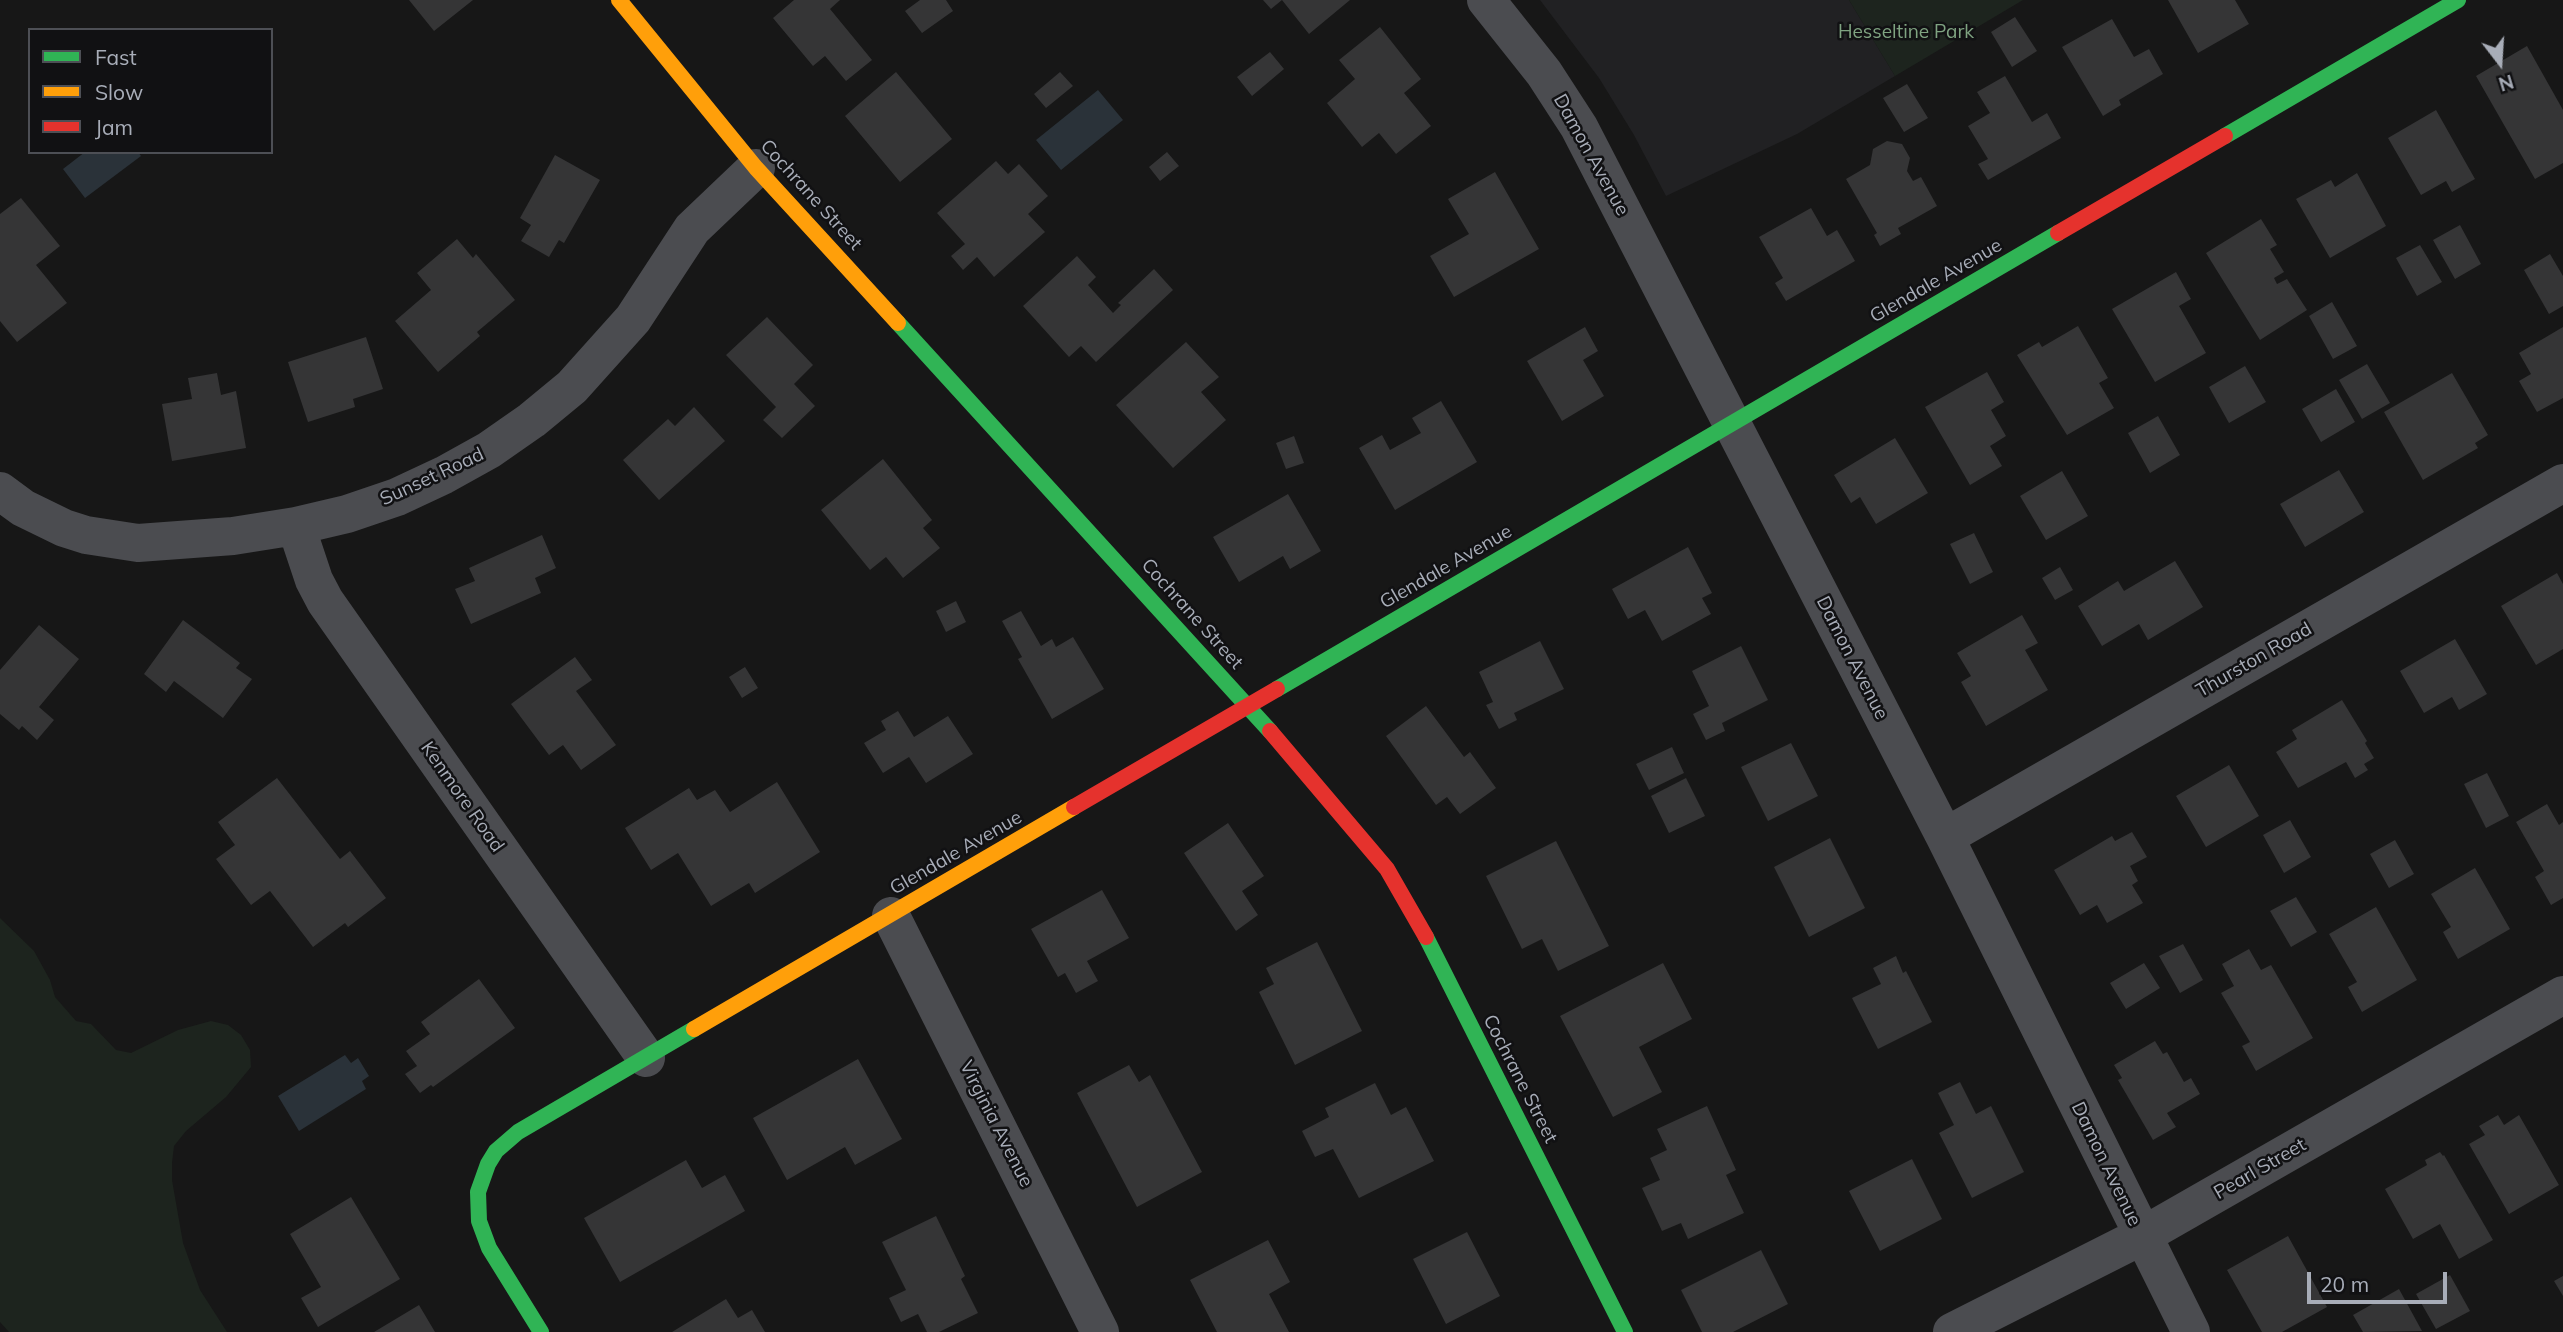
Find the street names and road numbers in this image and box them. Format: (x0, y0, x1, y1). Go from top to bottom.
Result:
street label: Damon Avenue (1548, 90, 1634, 220)
street label: Cochrane Street (755, 135, 867, 255)
street label: Glendale Avenue (1866, 234, 2006, 328)
street label: Sunset Road (376, 443, 488, 511)
street label: Glendale Avenue (1376, 520, 1516, 614)
street label: Cochrane Street (1136, 554, 1248, 674)
street label: Damon Avenue (1811, 593, 1893, 723)
street label: Thurston Road (2192, 618, 2316, 702)
street label: Kenmore Road (416, 737, 508, 857)
street label: Glendale Avenue (886, 806, 1026, 900)
street label: Cochrane Street (1478, 1011, 1562, 1147)
street label: Virginia Avenue (954, 1057, 1038, 1191)
street label: Damon Avenue (2066, 1098, 2146, 1230)
street label: Pearl Street (2210, 1133, 2310, 1205)

